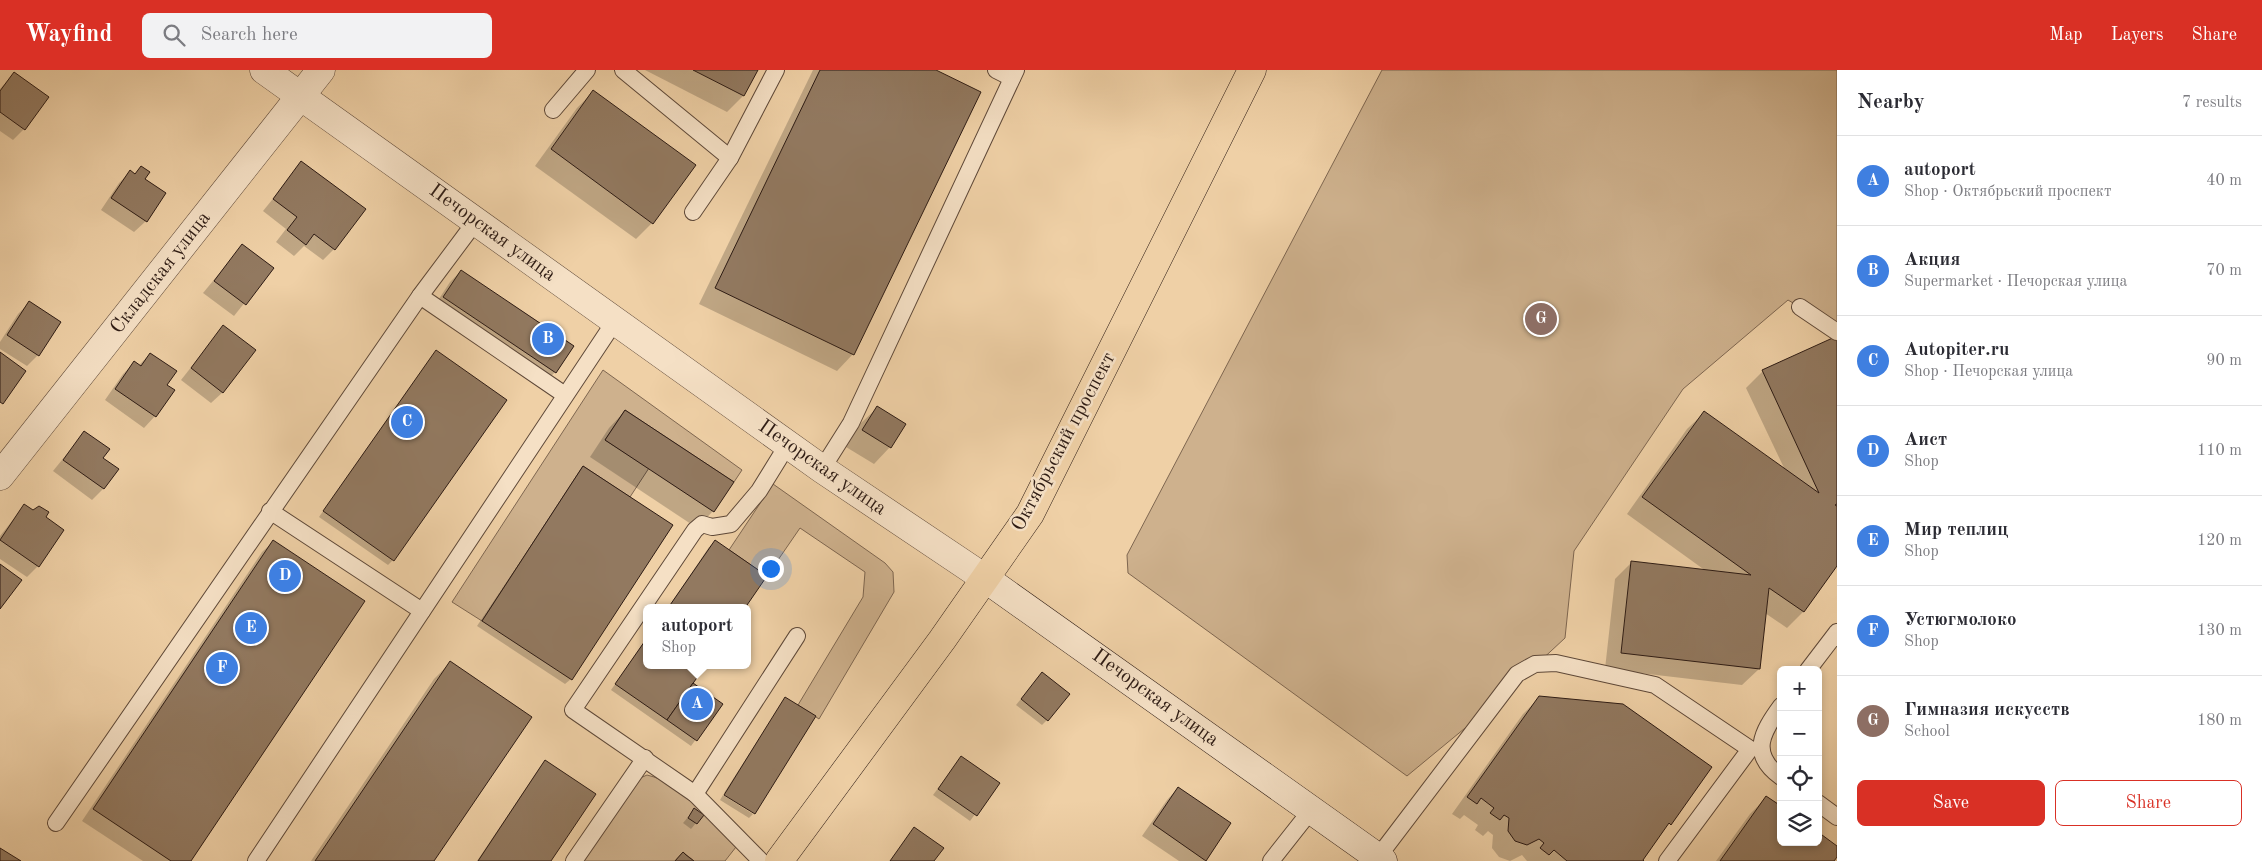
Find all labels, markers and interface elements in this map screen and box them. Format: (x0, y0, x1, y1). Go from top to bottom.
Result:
search box (142, 13, 492, 58)
icon: search (160, 21, 188, 49)
text: Wayfind (25, 23, 112, 47)
text: Search here (200, 26, 298, 45)
text: Map (2049, 26, 2083, 44)
text: Layers (2111, 26, 2163, 44)
text: Share (2191, 26, 2237, 44)
text: Nearby (1857, 92, 1925, 113)
text: 7 results (2182, 95, 2242, 111)
text: autoport (1904, 161, 1976, 180)
text: A (1867, 173, 1879, 189)
text: 40 m (2206, 173, 2242, 189)
street label: Печорская улица (425, 181, 559, 286)
text: Shop · Октябрьский проспект (1904, 184, 2111, 200)
street label: Складская улица (107, 208, 215, 338)
text: Акция (1904, 251, 1960, 270)
text: B (1867, 263, 1879, 279)
text: 70 m (2206, 263, 2242, 279)
text: Supermarket · Печорская улица (1904, 274, 2127, 290)
pin: G (1525, 300, 1557, 338)
pin: B (532, 320, 564, 358)
text: Autopiter.ru (1904, 341, 2009, 360)
street label: Октябрьский проспект (1008, 349, 1120, 535)
text: C (1868, 353, 1878, 369)
text: 90 m (2206, 353, 2242, 369)
text: Shop · Печорская улица (1904, 364, 2073, 380)
pin: C (391, 403, 423, 441)
street label: Печорская улица (754, 416, 890, 520)
text: Аист (1904, 431, 1947, 450)
text: D (1867, 443, 1879, 459)
text: 110 m (2197, 443, 2242, 459)
text: Shop (1904, 454, 1939, 470)
text: Мир теплиц (1904, 521, 2008, 540)
text: E (1867, 533, 1879, 549)
text: 120 m (2197, 533, 2242, 549)
text: Shop (1904, 544, 1939, 560)
your location (758, 556, 784, 582)
pin: D (269, 557, 301, 595)
popup (643, 604, 751, 669)
pin: E (235, 609, 267, 647)
text: Устюгмолоко (1904, 611, 2017, 630)
text: autoport (661, 617, 733, 636)
text: F (1868, 623, 1878, 639)
text: 130 m (2197, 623, 2242, 639)
text: Shop (1904, 634, 1939, 650)
text: Shop (661, 640, 696, 656)
street label: Печорская улица (1088, 646, 1222, 751)
pin: F (206, 649, 238, 687)
map controls (1777, 666, 1822, 846)
button: + (1777, 666, 1822, 711)
pin: A (681, 685, 713, 723)
text: Гимназия искусств (1904, 701, 2070, 720)
button: − (1777, 711, 1822, 756)
text: G (1867, 713, 1879, 729)
text: 180 m (2197, 713, 2242, 729)
text: School (1904, 724, 1950, 740)
button: locate (1777, 756, 1822, 801)
button: Save (1857, 780, 2045, 826)
button: Share (2055, 780, 2242, 826)
button: layers (1777, 801, 1822, 846)

